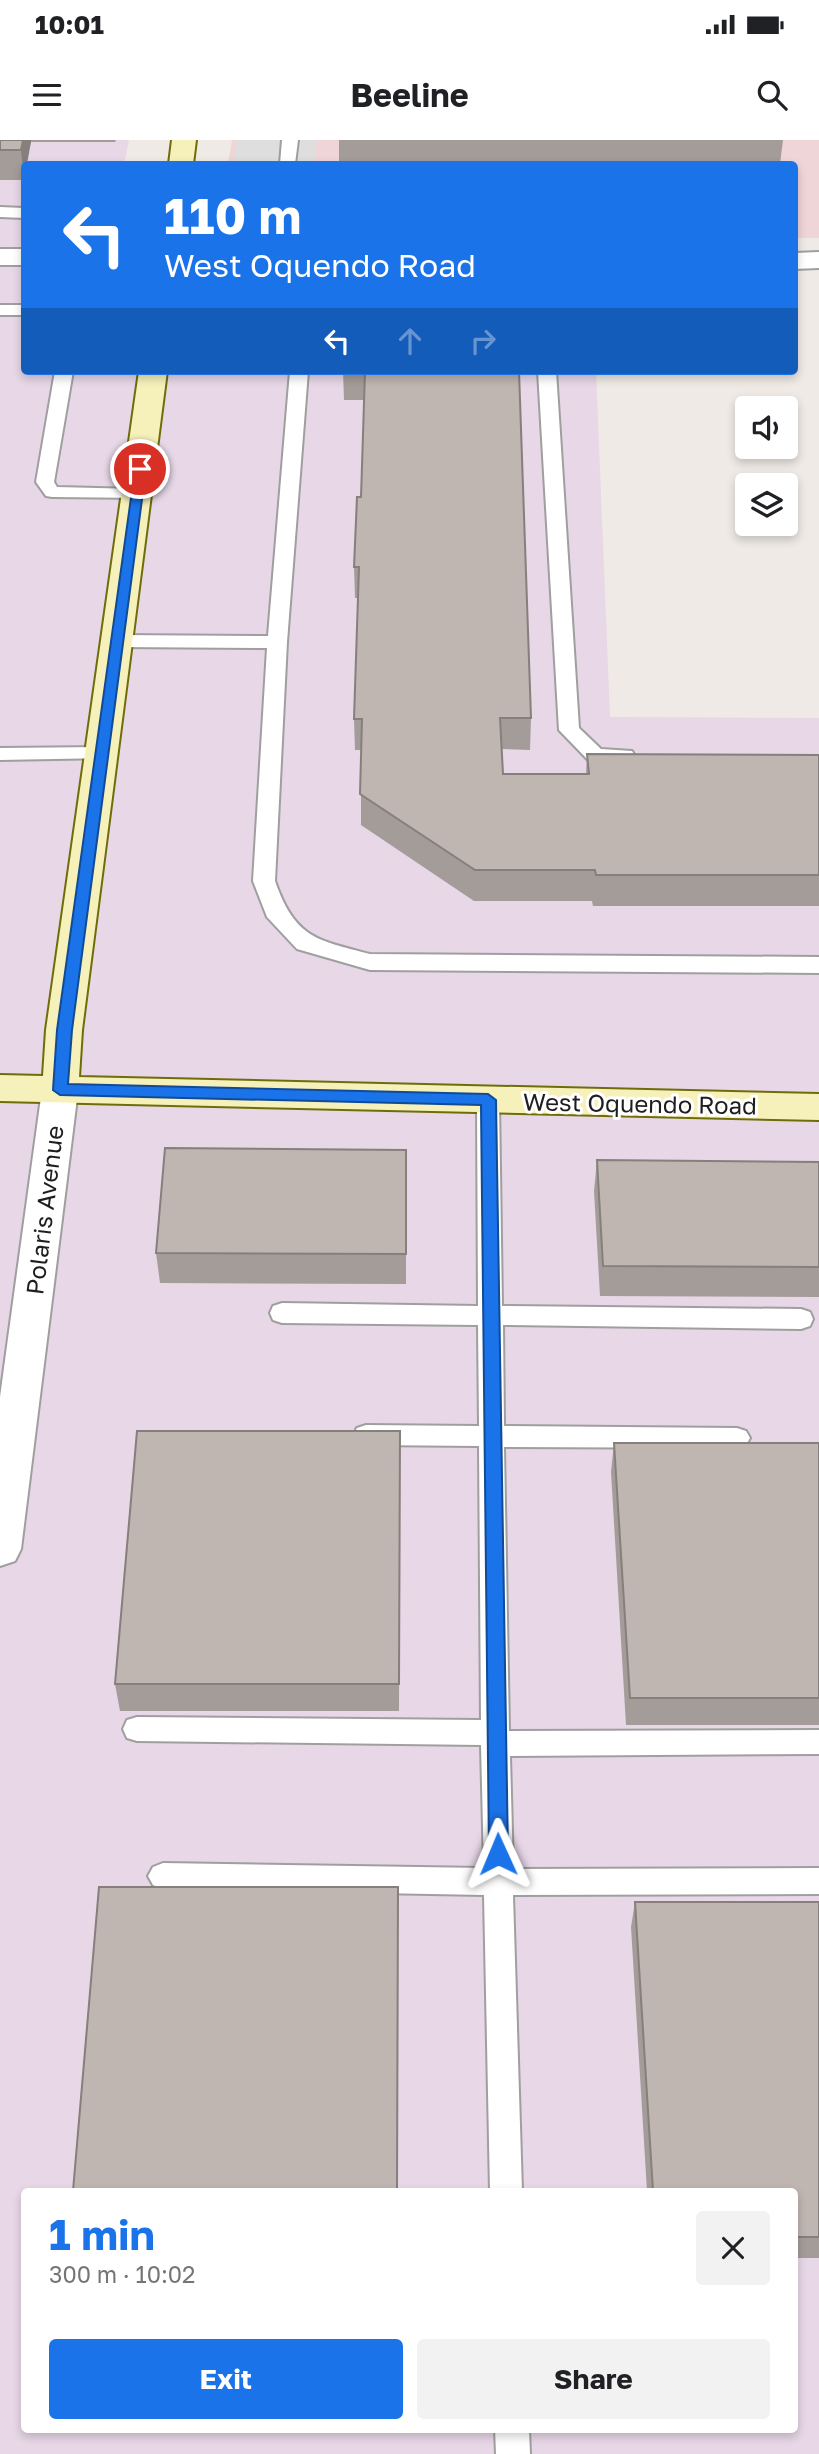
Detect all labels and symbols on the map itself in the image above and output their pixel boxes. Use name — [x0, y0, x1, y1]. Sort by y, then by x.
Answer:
pin — [110, 439, 170, 499]
street label: West Oquendo Road — [523, 1086, 757, 1120]
street label: Polaris Avenue — [19, 1124, 69, 1296]
position arrow — [461, 1817, 535, 1891]

